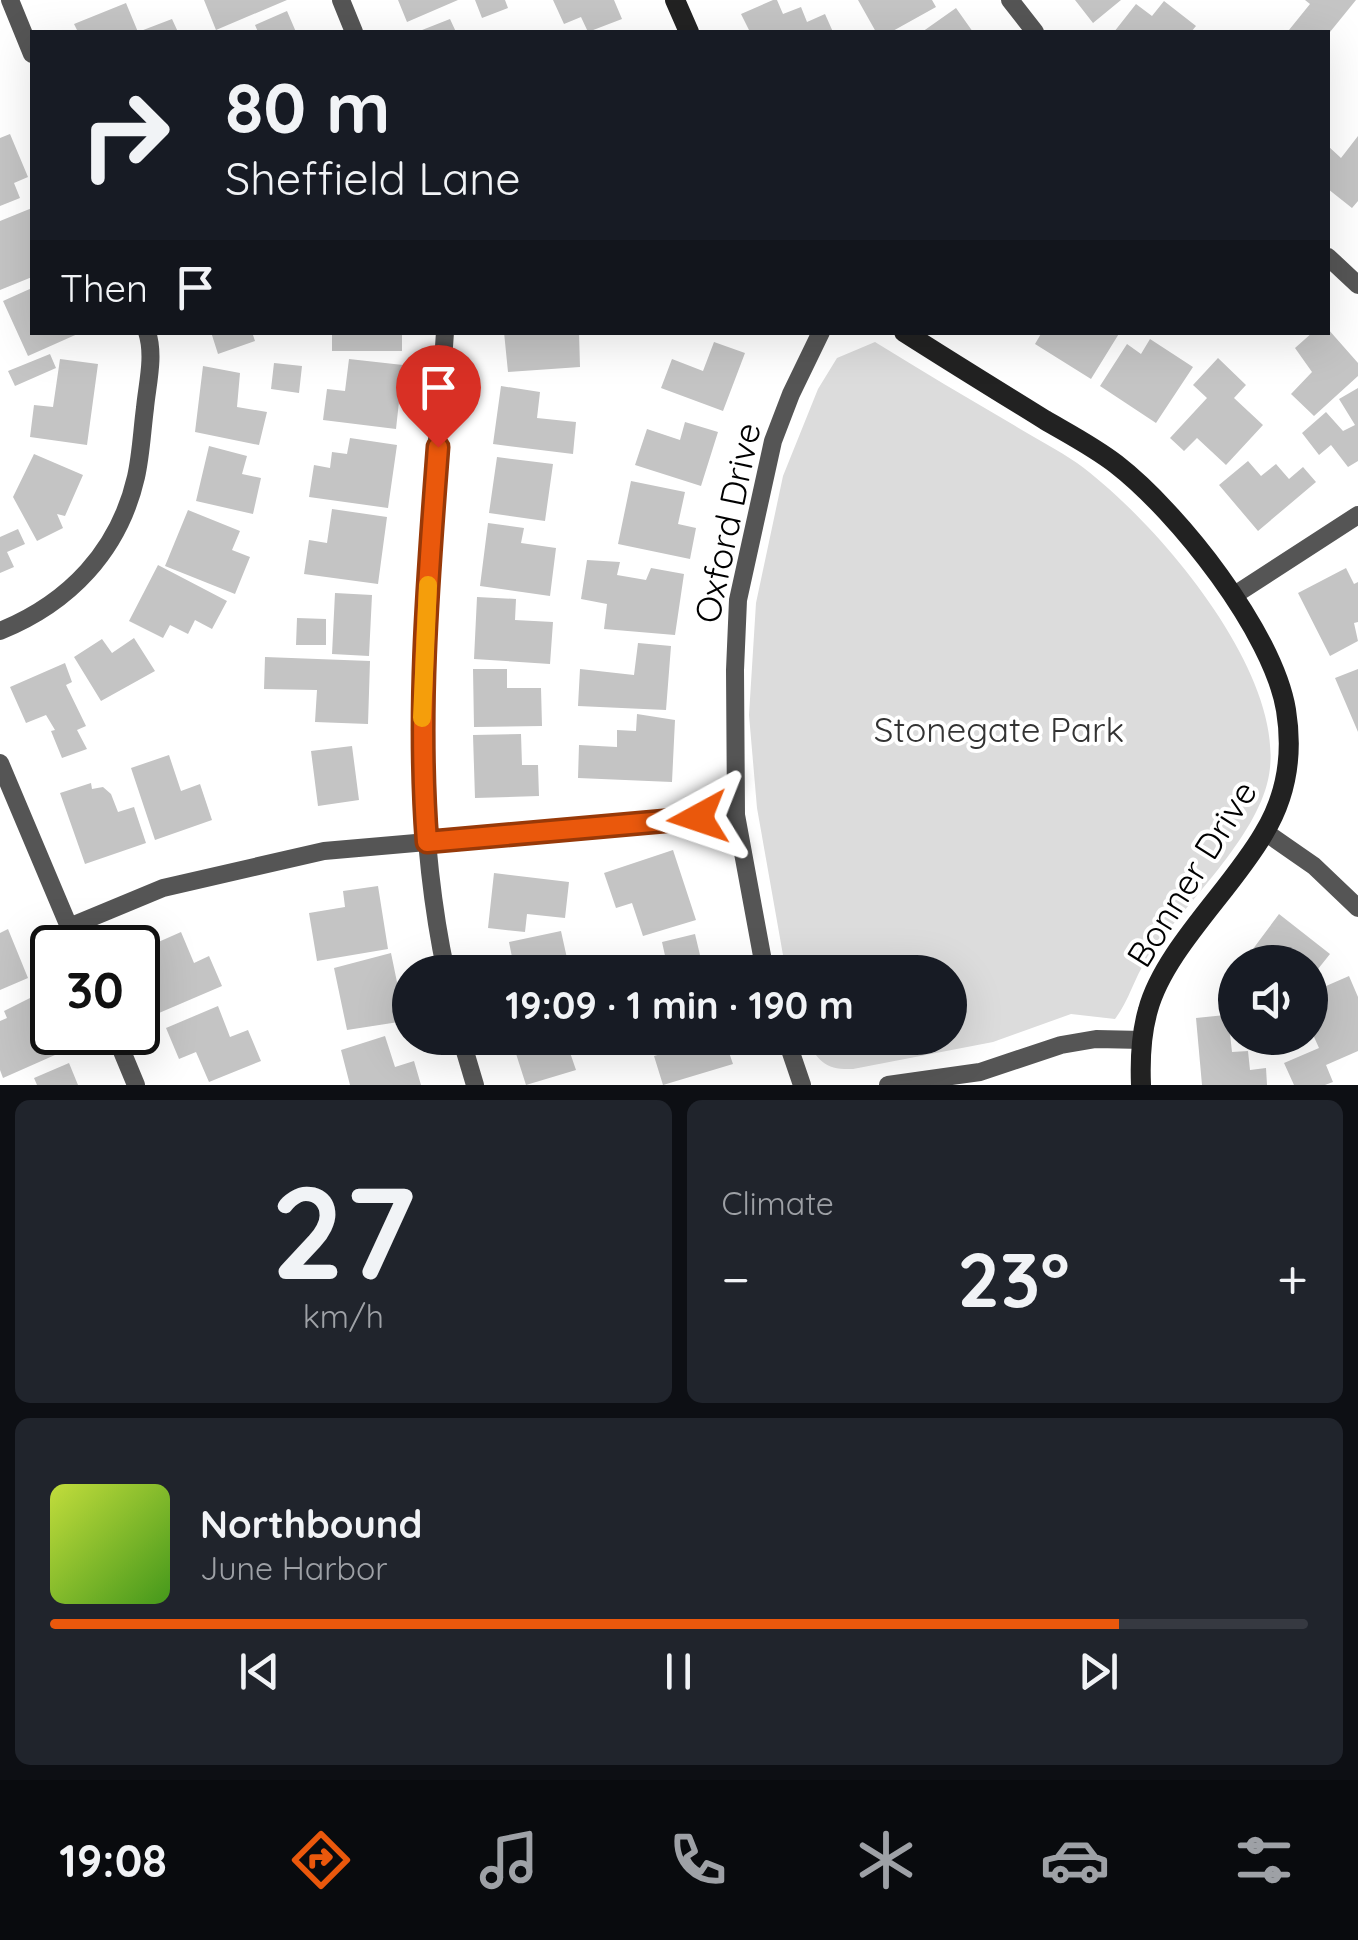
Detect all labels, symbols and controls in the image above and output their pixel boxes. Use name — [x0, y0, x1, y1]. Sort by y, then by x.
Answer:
text: 80 m — [225, 63, 390, 151]
icon: right — [60, 70, 190, 200]
text: Sheffield Lane — [225, 150, 521, 206]
icon: arrive — [168, 260, 223, 315]
text: Then — [60, 264, 148, 312]
pin — [396, 345, 481, 448]
icon: arrive — [411, 360, 466, 415]
street label: Oxford Drive — [684, 419, 770, 627]
park label: Stonegate Park — [874, 707, 1124, 751]
position arrow — [646, 766, 750, 870]
street label: Bonner Drive — [1116, 772, 1266, 975]
speed limit sign: 30 — [30, 925, 160, 1055]
map controls — [1218, 945, 1328, 1055]
button: sound — [1218, 945, 1328, 1055]
text: 19:09 · 1 min · 190 m — [505, 981, 854, 1029]
text: 27 — [271, 1149, 416, 1312]
text: Climate — [722, 1183, 834, 1223]
text: 23° — [957, 1232, 1070, 1326]
text: − — [722, 1244, 750, 1313]
text: + — [1277, 1244, 1308, 1313]
text: km/h — [303, 1296, 384, 1336]
text: Northbound — [200, 1500, 422, 1548]
text: June Harbor — [200, 1548, 388, 1588]
icon: previous — [232, 1644, 287, 1699]
icon: pause — [651, 1644, 706, 1699]
icon: next — [1071, 1644, 1126, 1699]
icon: directions — [286, 1825, 356, 1895]
icon: music — [474, 1825, 544, 1895]
icon: phone — [663, 1825, 733, 1895]
icon: climate — [851, 1825, 921, 1895]
icon: car — [1040, 1825, 1110, 1895]
icon: filters — [1229, 1825, 1299, 1895]
text: 19:08 — [59, 1832, 167, 1888]

